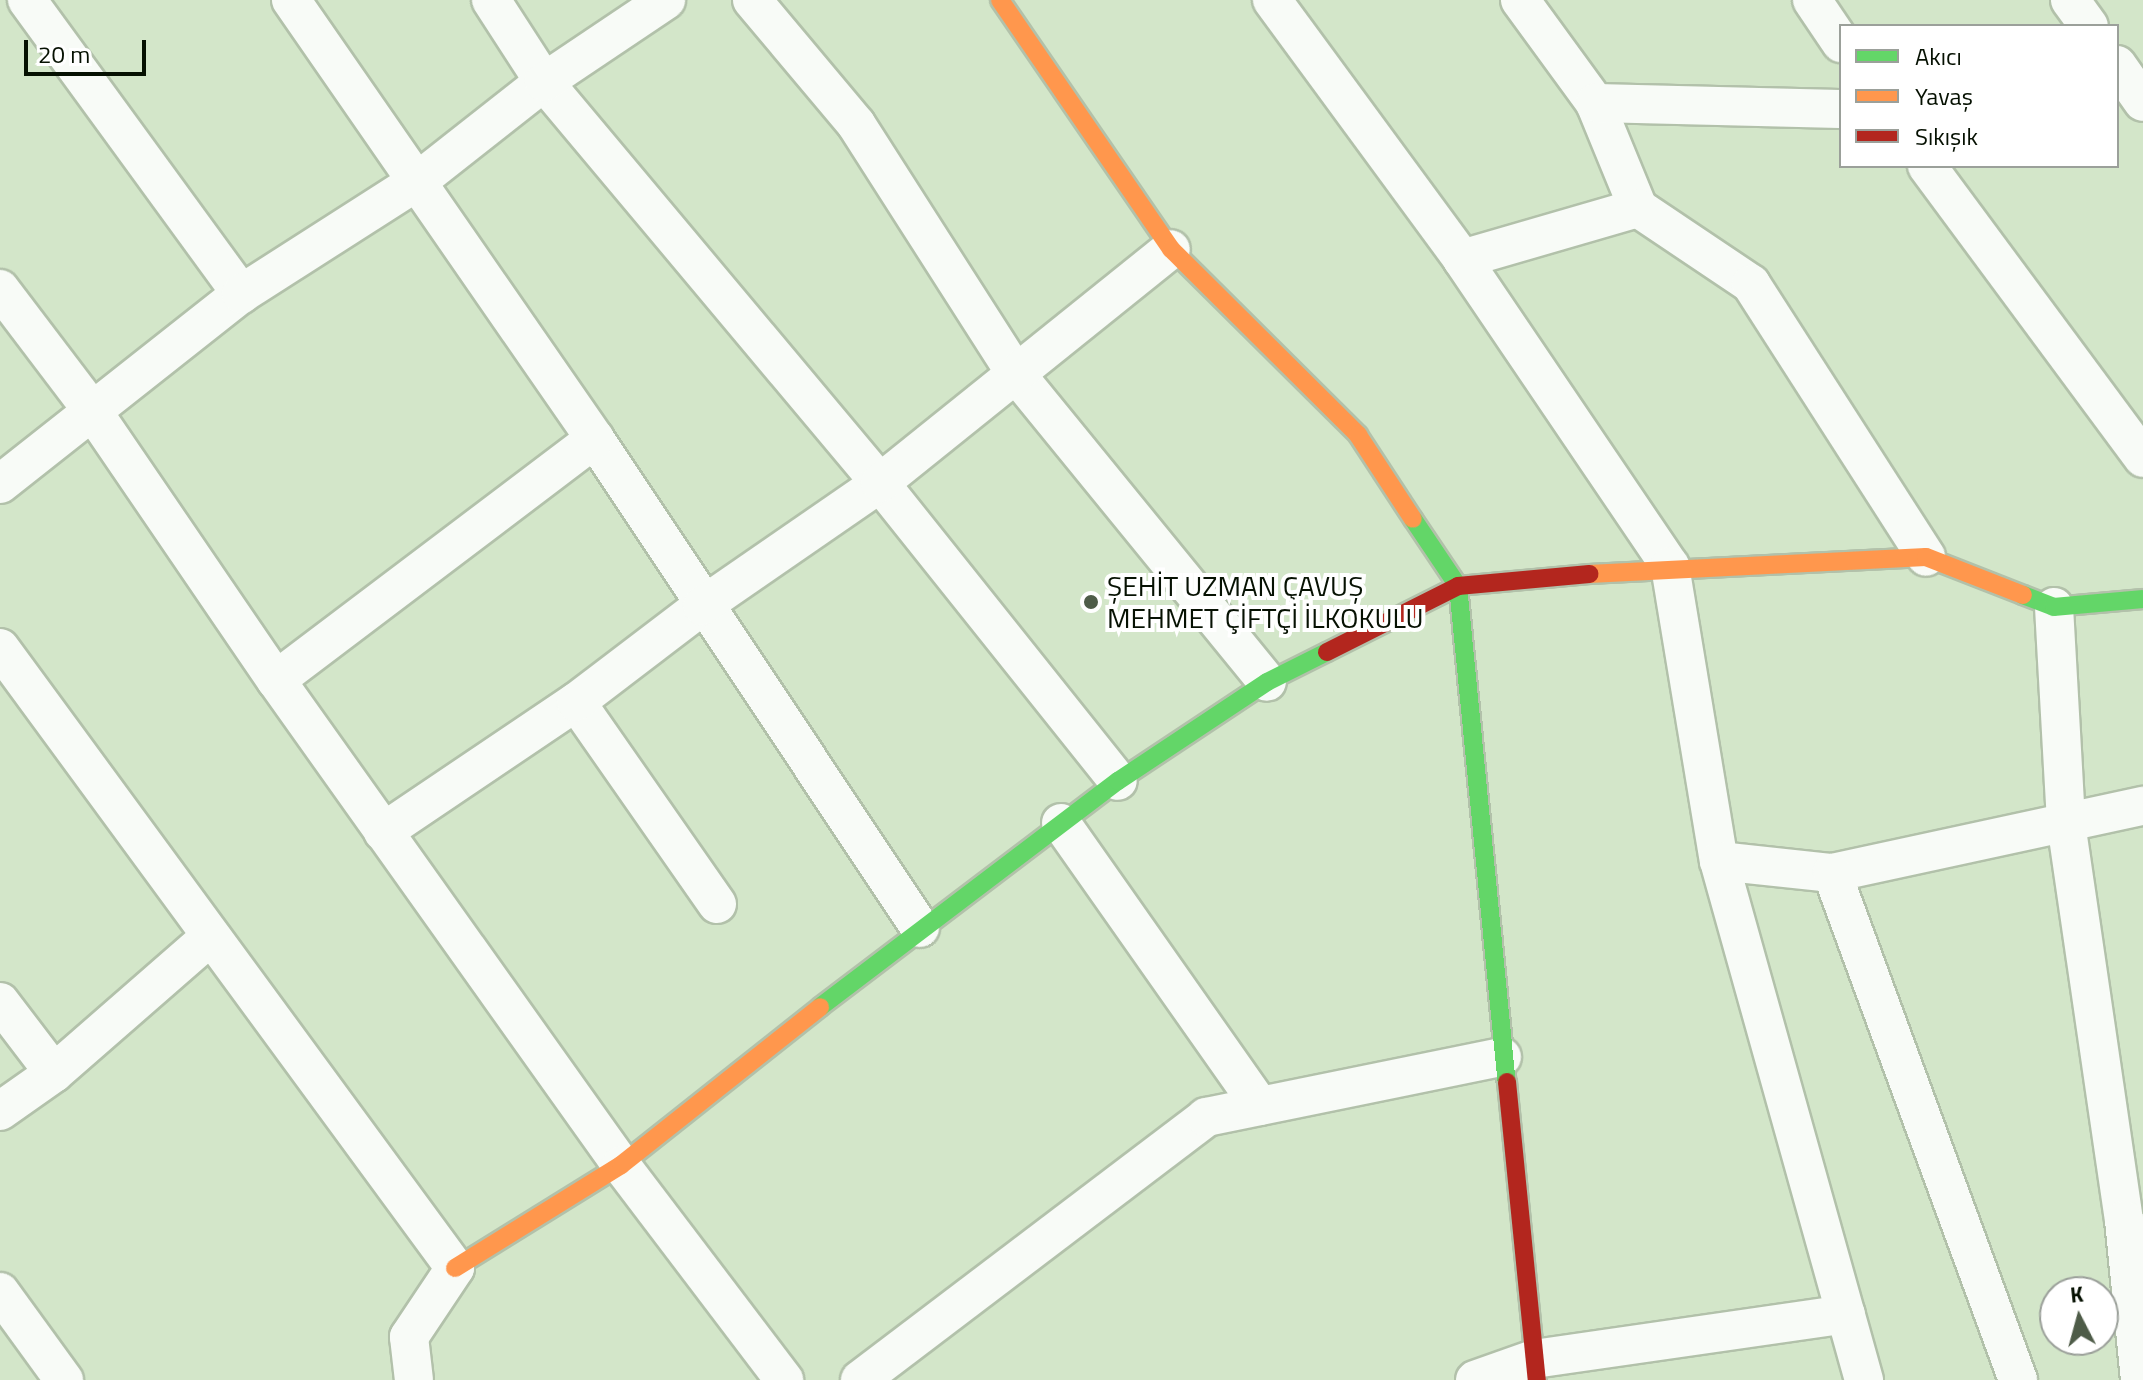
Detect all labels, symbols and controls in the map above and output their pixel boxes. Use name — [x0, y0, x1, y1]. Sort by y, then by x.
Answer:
scale bar — [28, 24, 150, 74]
legend — [1839, 24, 2119, 168]
text: 20 m — [38, 36, 90, 72]
text: Akıcı — [1915, 38, 1962, 74]
text: Yavaş — [1915, 78, 1973, 114]
text: Sıkışık — [1915, 118, 1978, 154]
place label: ŞEHİT UZMAN ÇAVUŞ MEHMET ÇİFTÇİ İLKOKULU — [1107, 569, 1424, 635]
marker: ŞEHİT UZMAN ÇAVUŞ MEHMET ÇİFTÇİ İLKOKULU — [1082, 593, 1100, 611]
north arrow — [2039, 1276, 2119, 1356]
text: K — [2068, 1277, 2085, 1312]

